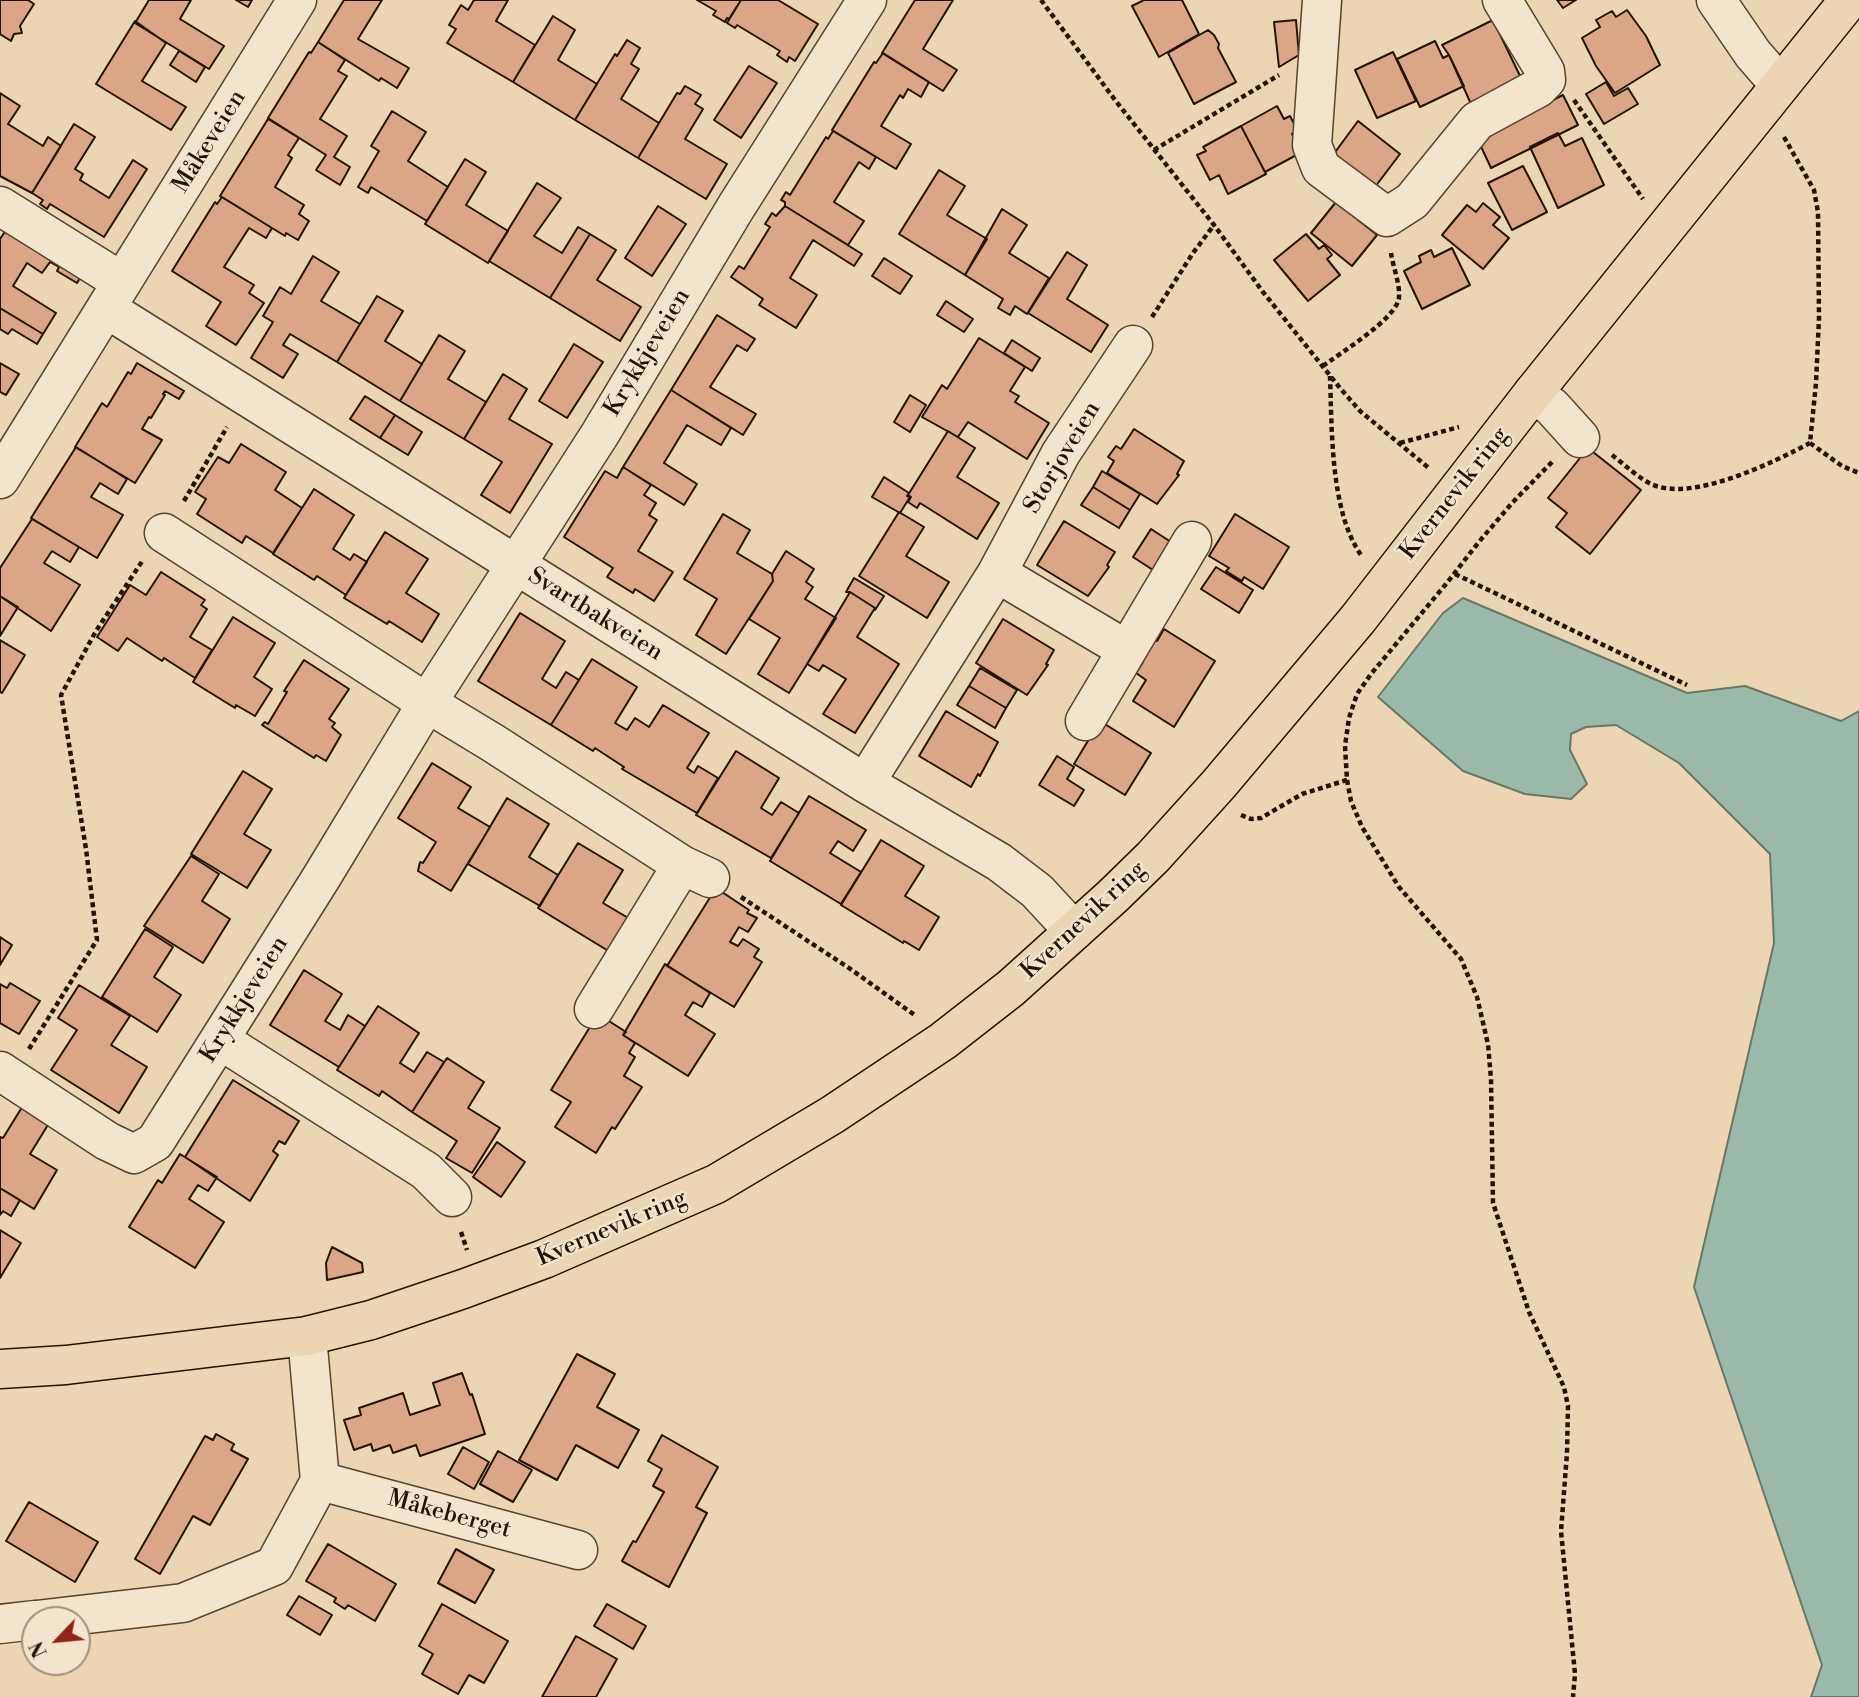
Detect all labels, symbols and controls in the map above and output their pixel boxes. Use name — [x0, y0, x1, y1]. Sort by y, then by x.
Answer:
street label: Måkeveien — [167, 85, 253, 199]
street label: Krykkjeveien — [599, 284, 697, 422]
street label: Storjoveien — [1018, 397, 1108, 519]
street label: Kvernevik ring — [1394, 422, 1516, 566]
street label: Svartbakveien — [522, 562, 668, 668]
street label: Kvernevik ring — [1016, 856, 1152, 986]
street label: Krykkjeveien — [195, 932, 295, 1068]
street label: Kvernevik ring — [533, 1184, 691, 1274]
street label: Måkeberget — [384, 1485, 514, 1545]
north arrow — [21, 1606, 91, 1676]
text: N — [25, 1637, 53, 1661]

